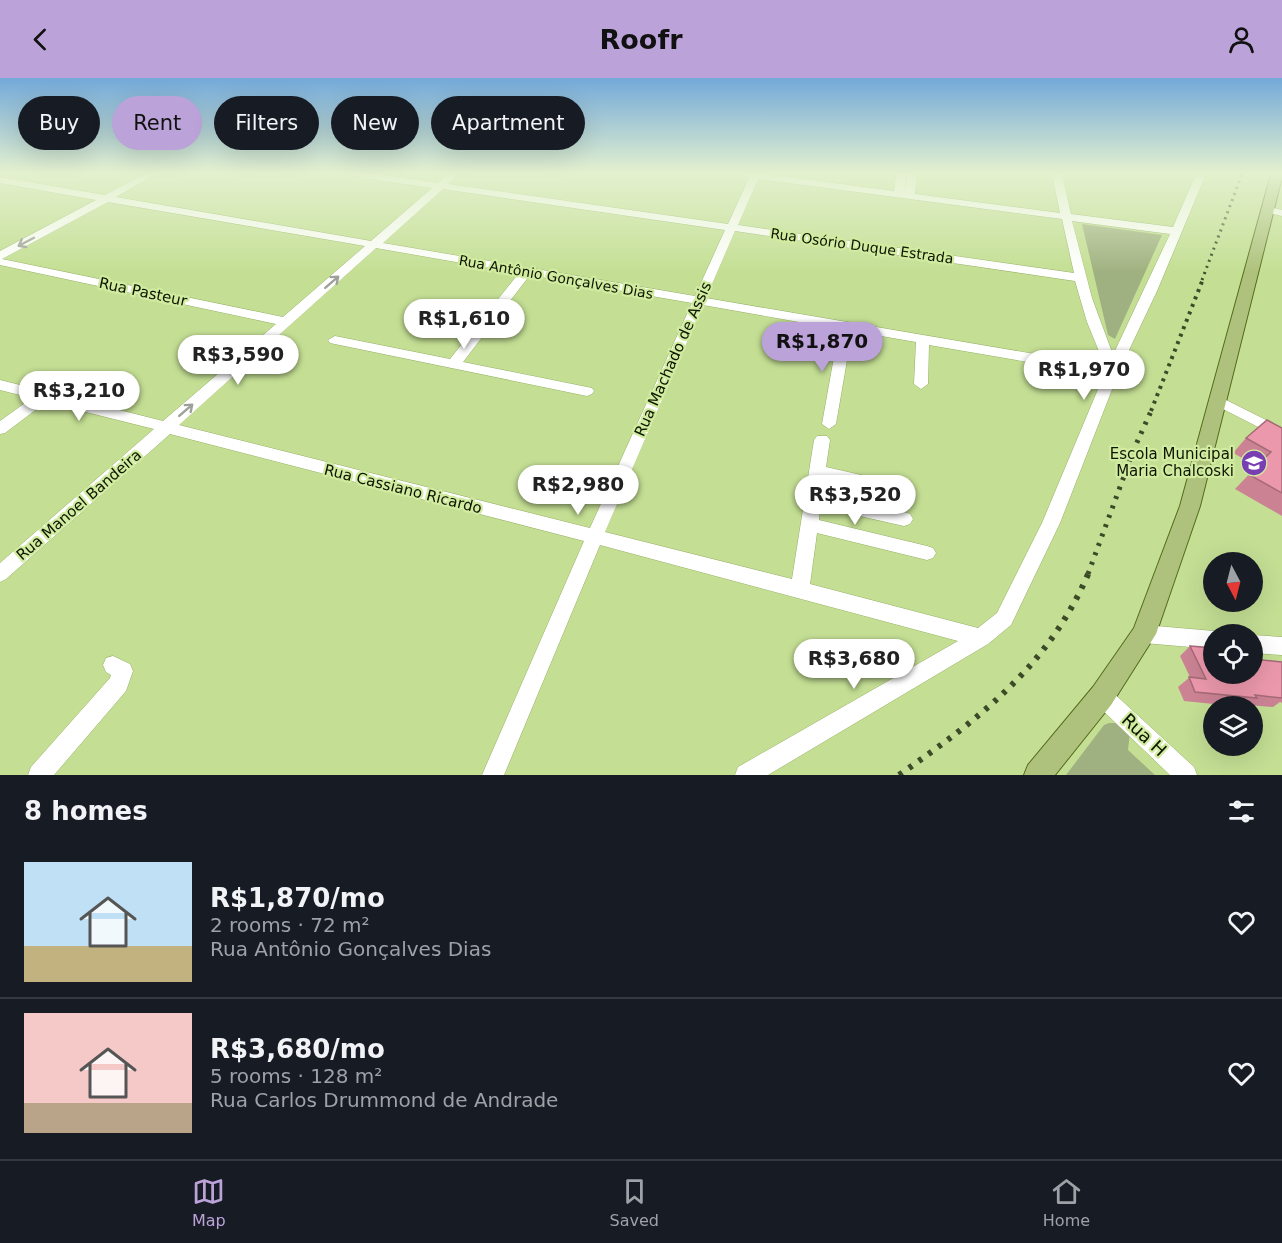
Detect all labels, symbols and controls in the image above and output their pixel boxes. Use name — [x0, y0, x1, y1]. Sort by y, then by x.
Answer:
icon: back — [24, 23, 57, 56]
icon: person — [1225, 23, 1258, 56]
text: Roofr — [600, 24, 682, 55]
chip: Buy — [18, 96, 100, 150]
chip: Rent — [112, 96, 202, 150]
chip: Filters — [214, 96, 319, 150]
chip: New — [331, 96, 419, 150]
chip: Apartment — [431, 96, 585, 150]
street label: Rua Osório Duque Estrada — [770, 225, 954, 267]
one-way arrow — [17, 237, 35, 248]
street label: Rua Antônio Gonçalves Dias — [458, 252, 654, 302]
street label: Rua Pasteur — [97, 274, 189, 310]
one-way arrow — [324, 275, 339, 289]
street label: Rua Machado de Assis — [631, 279, 715, 439]
pin: R$1,610 — [409, 299, 519, 350]
text: R$1,610 — [418, 306, 510, 330]
pin: R$1,870 — [767, 322, 877, 373]
text: R$1,870 — [776, 329, 868, 353]
pin: R$3,590 — [183, 335, 293, 386]
text: R$3,590 — [192, 342, 284, 366]
pin: R$1,970 — [1029, 350, 1139, 401]
text: R$1,970 — [1038, 357, 1130, 381]
pin: R$3,210 — [24, 371, 134, 422]
text: R$3,210 — [33, 378, 125, 402]
one-way arrow — [178, 404, 194, 417]
place label: Escola Municipal Maria Chalcoski — [1110, 445, 1234, 480]
street label: Rua Manoel Bandeira — [13, 446, 145, 564]
school or university icon: Escola Municipal Maria Chalcoski — [1239, 448, 1269, 478]
street label: Rua Cassiano Ricardo — [322, 461, 484, 517]
pin: R$2,980 — [523, 465, 633, 516]
text: R$2,980 — [532, 472, 624, 496]
pin: R$3,520 — [800, 475, 910, 526]
text: R$3,520 — [809, 482, 901, 506]
north arrow — [1203, 552, 1263, 612]
map controls — [1203, 552, 1263, 756]
button: locate — [1203, 624, 1263, 684]
pin: R$3,680 — [799, 639, 909, 690]
text: R$3,680 — [808, 646, 900, 670]
button: layers — [1203, 696, 1263, 756]
street label: Rua H — [1118, 709, 1171, 761]
icon: filters — [1225, 795, 1258, 828]
text: 8 homes — [24, 796, 148, 826]
text: R$1,870/mo — [210, 883, 385, 913]
icon: home — [72, 886, 144, 958]
icon: heart — [1225, 906, 1258, 939]
text: 2 rooms · 72 m² — [210, 913, 370, 937]
text: Rua Antônio Gonçalves Dias — [210, 937, 491, 961]
text: R$3,680/mo — [210, 1034, 385, 1064]
icon: home — [72, 1037, 144, 1109]
icon: heart — [1225, 1057, 1258, 1090]
text: 5 rooms · 128 m² — [210, 1064, 382, 1088]
text: Rua Carlos Drummond de Andrade — [210, 1088, 558, 1112]
tab: Map — [192, 1175, 226, 1230]
tab: Saved — [610, 1175, 659, 1230]
tab: Home — [1043, 1175, 1090, 1230]

